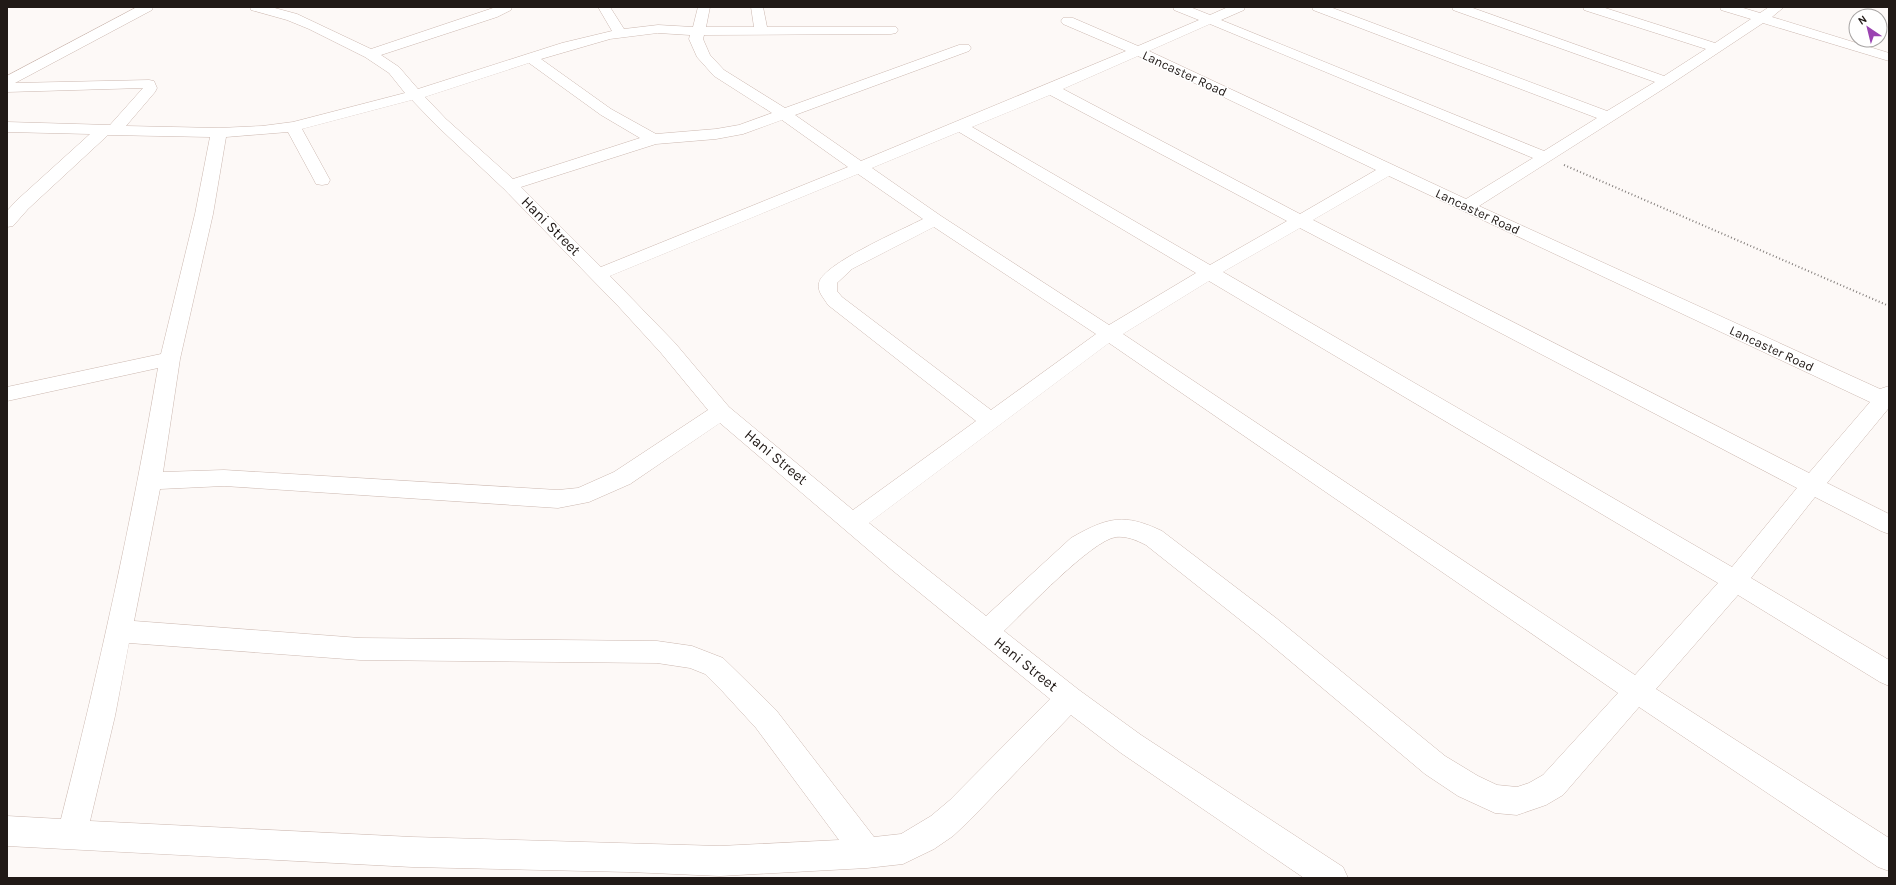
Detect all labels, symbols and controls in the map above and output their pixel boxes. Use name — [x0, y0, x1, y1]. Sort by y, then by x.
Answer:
north arrow — [1848, 8, 1888, 48]
text: N — [1856, 13, 1870, 28]
street label: Lancaster Road — [1140, 47, 1229, 99]
street label: Lancaster Road — [1433, 185, 1522, 237]
street label: Hani Street — [518, 193, 585, 260]
street label: Lancaster Road — [1727, 322, 1816, 374]
street label: Hani Street — [741, 426, 811, 489]
street label: Hani Street — [991, 633, 1062, 695]

